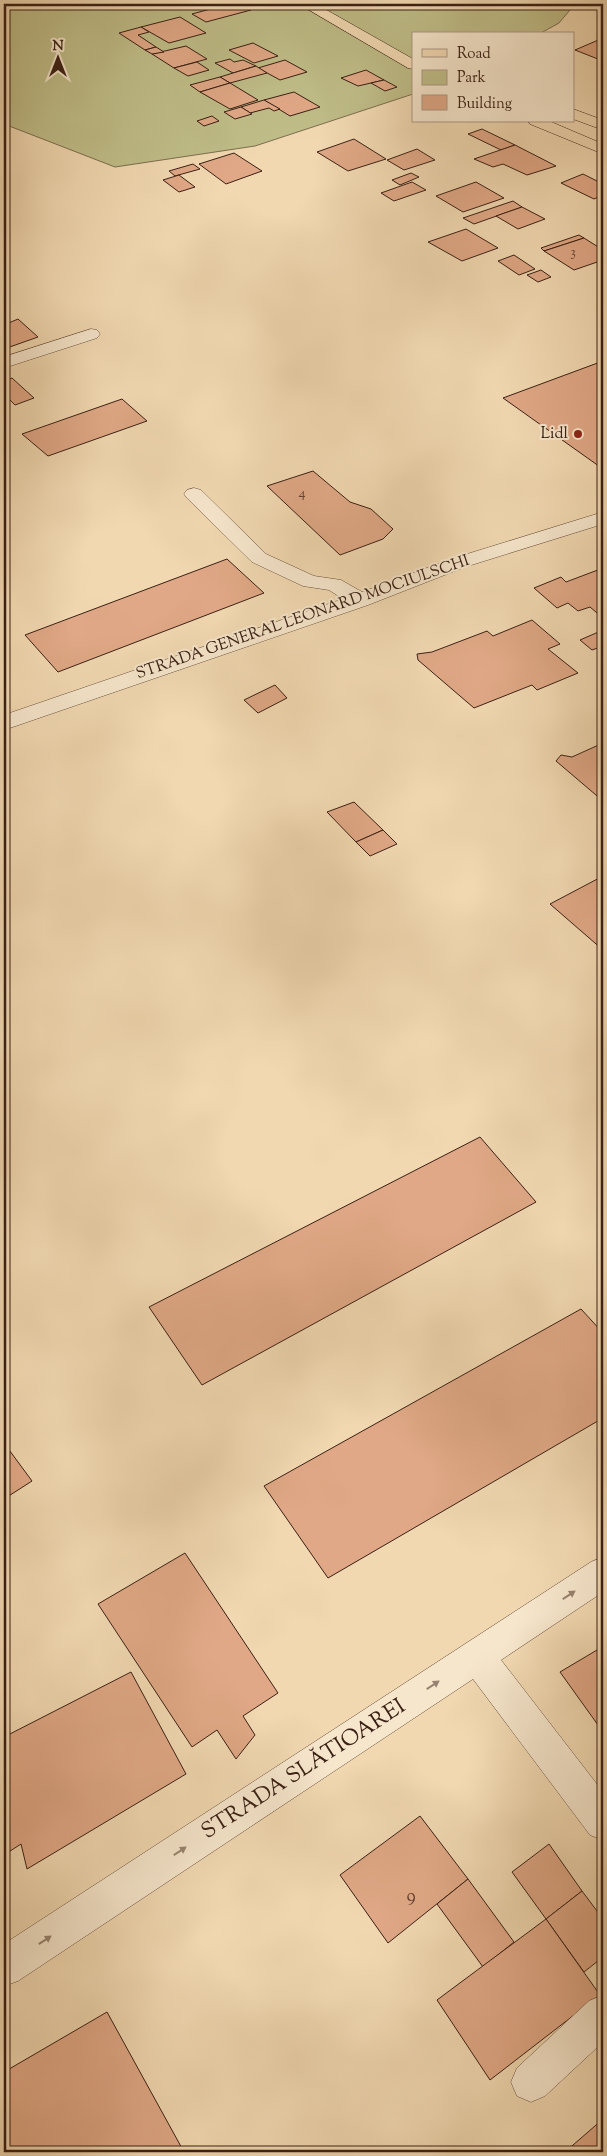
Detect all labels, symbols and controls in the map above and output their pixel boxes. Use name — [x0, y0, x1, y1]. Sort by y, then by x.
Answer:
north arrow — [32, 32, 82, 82]
legend — [412, 32, 574, 122]
text: N — [52, 37, 64, 57]
text: Road — [457, 44, 491, 65]
text: Park — [457, 68, 486, 89]
text: Building — [457, 94, 512, 115]
house number: 3 — [570, 243, 576, 263]
place label: Lidl — [540, 423, 569, 446]
marker: Lidl — [572, 428, 584, 440]
house number: 4 — [298, 484, 306, 504]
street label: STRADA GENERAL LEONARD MOCIULSCHI — [133, 550, 473, 686]
one-way arrow — [562, 1591, 576, 1600]
one-way arrow — [427, 1680, 440, 1690]
street label: STRADA SLĂTIOAREI — [195, 1692, 413, 1848]
one-way arrow — [174, 1846, 187, 1855]
house number: 9 — [406, 1883, 416, 1910]
one-way arrow — [38, 1935, 51, 1945]

